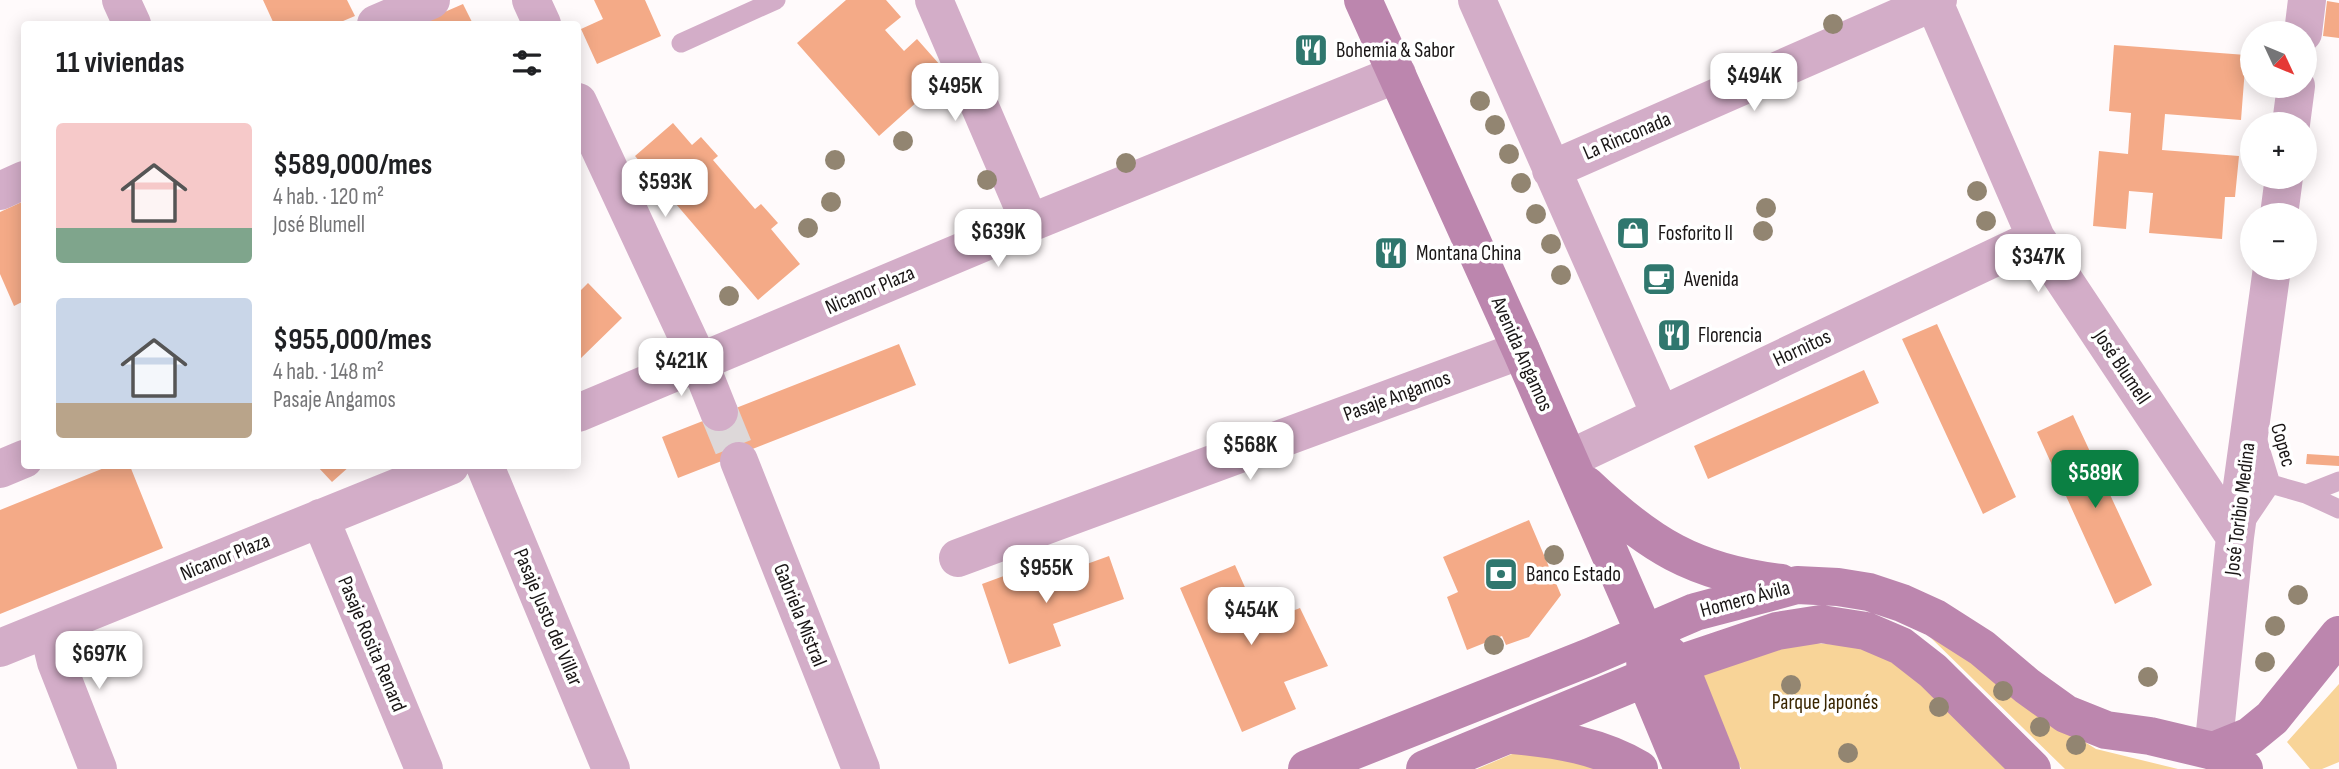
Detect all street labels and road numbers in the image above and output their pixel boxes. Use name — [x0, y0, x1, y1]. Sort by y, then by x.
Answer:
street label: La Rinconada — [1579, 106, 1675, 166]
street label: Nicanor Plaza — [822, 260, 918, 320]
street label: Avenida Angamos — [1485, 292, 1558, 415]
street label: Hornitos — [1769, 324, 1835, 372]
street label: José Blumell — [2088, 324, 2156, 409]
street label: Pasaje Angamos — [1340, 365, 1454, 427]
street label: Copec — [2265, 420, 2301, 470]
street label: José Toribio Medina — [2219, 441, 2261, 578]
street label: Nicanor Plaza — [177, 528, 273, 586]
street label: Pasaje Justo del Villar — [508, 545, 588, 689]
street label: Gabriela Mistral — [768, 560, 832, 670]
street label: Pasaje Rosita Renard — [332, 573, 412, 715]
street label: Homero Ávila — [1697, 575, 1793, 623]

